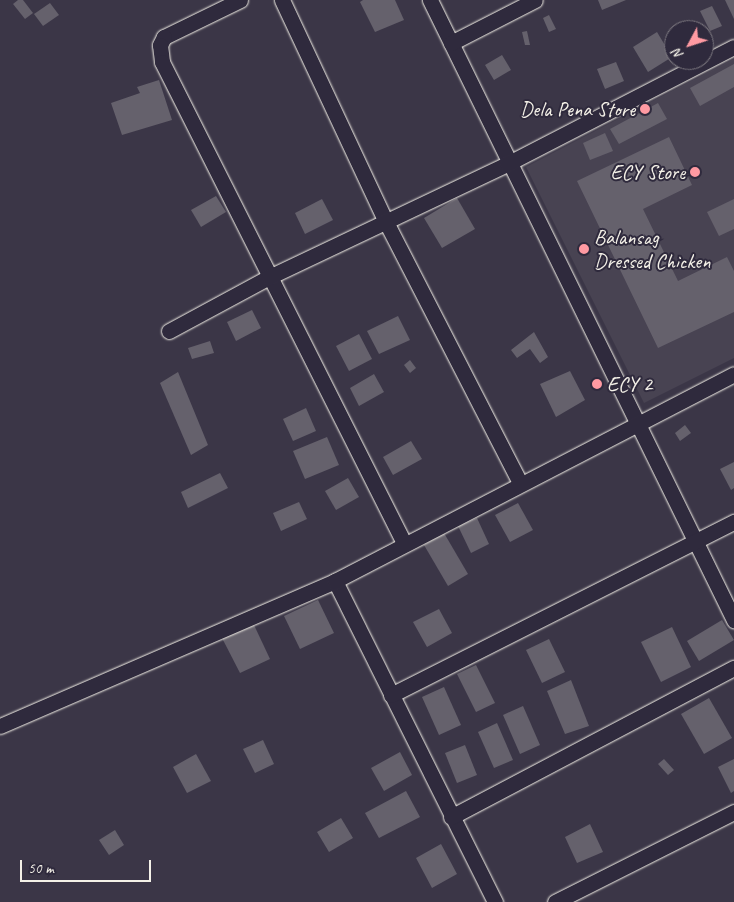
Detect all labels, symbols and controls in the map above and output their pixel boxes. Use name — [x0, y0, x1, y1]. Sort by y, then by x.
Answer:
north arrow — [664, 20, 714, 70]
text: N — [669, 46, 687, 63]
place label: Dela Pena Store — [520, 96, 635, 122]
marker: Dela Pena Store — [639, 103, 651, 115]
place label: ECY Store — [610, 159, 685, 185]
marker: ECY Store — [689, 166, 701, 178]
place label: Balansag Dressed Chicken — [594, 224, 710, 274]
marker: Balansag Dressed Chicken — [578, 243, 590, 255]
place label: ECY 2 — [607, 371, 652, 397]
marker: ECY 2 — [591, 378, 603, 390]
scale bar — [22, 850, 154, 882]
text: 50 m — [28, 859, 54, 878]

